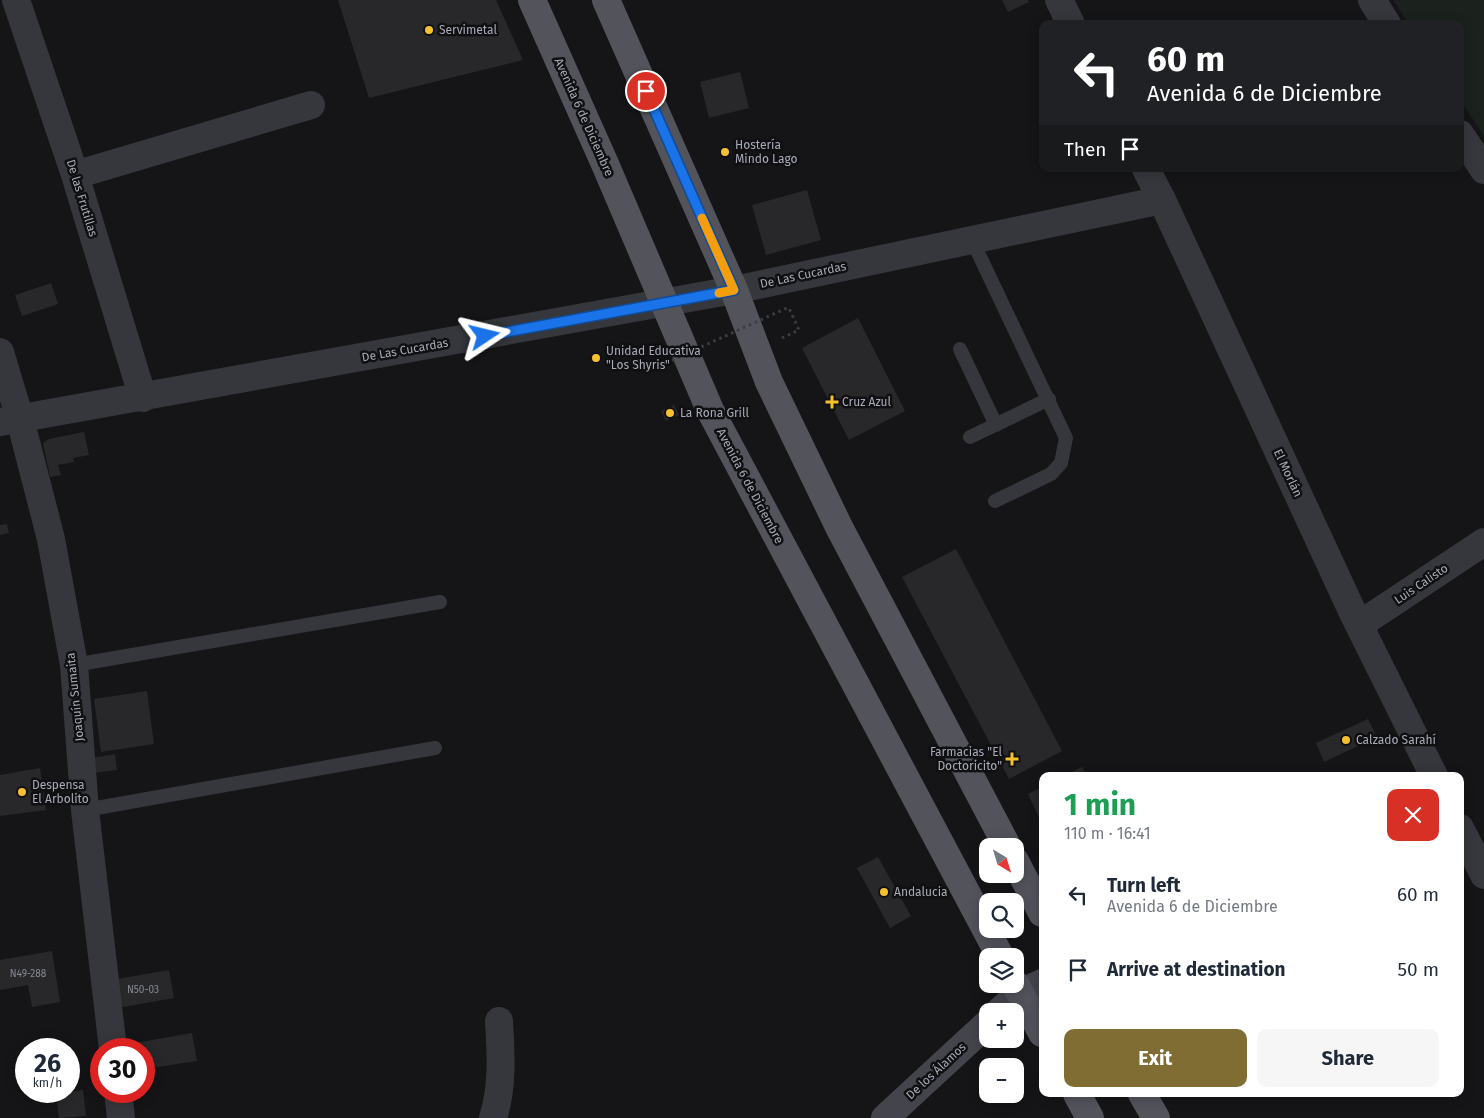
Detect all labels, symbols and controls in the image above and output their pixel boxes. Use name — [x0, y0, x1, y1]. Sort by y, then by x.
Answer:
place label: Servimetal — [439, 23, 497, 37]
marker: Servimetal — [423, 24, 435, 36]
text: 60 m — [1147, 38, 1225, 80]
icon: left — [1064, 40, 1129, 105]
street label: Avenida 6 de Diciembre — [552, 56, 616, 178]
pin — [625, 70, 667, 112]
icon: arrive — [632, 77, 660, 105]
text: Avenida 6 de Diciembre — [1147, 80, 1382, 107]
icon: arrive — [1116, 135, 1144, 163]
place label: Hostería Mindo Lago — [735, 138, 797, 166]
text: Then — [1064, 138, 1106, 161]
marker: Hostería Mindo Lago — [719, 146, 731, 158]
street label: De las Frutillas — [64, 158, 100, 239]
street label: De Las Cucardas — [759, 259, 848, 291]
position arrow — [458, 309, 510, 361]
street label: De Las Cucardas — [361, 335, 450, 365]
place label: Unidad Educativa "Los Shyris" — [606, 344, 701, 372]
marker: Unidad Educativa "Los Shyris" — [590, 352, 602, 364]
place label: Cruz Azul — [842, 395, 892, 409]
marker: Cruz Azul — [826, 396, 838, 408]
place label: La Rona Grill — [680, 406, 749, 420]
marker: La Rona Grill — [664, 407, 676, 419]
street label: Avenida 6 de Diciembre — [714, 426, 786, 546]
street label: El Morlán — [1271, 447, 1305, 499]
street label: Luis Calisto — [1392, 561, 1450, 607]
street label: Joaquín Sumaita — [63, 652, 87, 742]
place label: Calzado Sarahí — [1356, 733, 1436, 747]
marker: Calzado Sarahí — [1340, 734, 1352, 746]
place label: Farmacias "El Doctoricito" — [930, 745, 1002, 773]
marker: Farmacias "El Doctoricito" — [1006, 753, 1018, 765]
place label: Despensa El Arbolito — [32, 778, 89, 806]
marker: Despensa El Arbolito — [16, 786, 28, 798]
text: 1 min — [1064, 787, 1136, 823]
button: close — [1387, 789, 1439, 841]
text: 110 m · 16:41 — [1064, 824, 1151, 843]
north arrow — [979, 838, 1024, 882]
map controls — [979, 838, 1024, 1103]
text: Turn left — [1107, 874, 1181, 897]
icon: left — [1064, 881, 1092, 909]
text: 60 m — [1397, 883, 1439, 906]
place label: Andalucia — [894, 885, 948, 899]
marker: Andalucia — [878, 886, 890, 898]
button: search — [979, 893, 1024, 938]
text: Avenida 6 de Diciembre — [1107, 897, 1278, 916]
button: layers — [979, 948, 1024, 993]
icon: arrive — [1064, 956, 1092, 984]
text: Arrive at destination — [1107, 958, 1286, 981]
text: 50 m — [1398, 958, 1439, 981]
house number: N49-288 — [10, 968, 47, 980]
house number: N50-03 — [127, 984, 159, 996]
button: + — [979, 1003, 1024, 1048]
button: Exit — [1064, 1029, 1247, 1087]
button: Share — [1257, 1029, 1439, 1087]
speed limit sign: 30 — [90, 1038, 155, 1103]
street label: De los Álamos — [903, 1039, 969, 1102]
text: 26 — [34, 1049, 61, 1079]
button: − — [979, 1058, 1024, 1103]
text: km/h — [33, 1076, 62, 1090]

